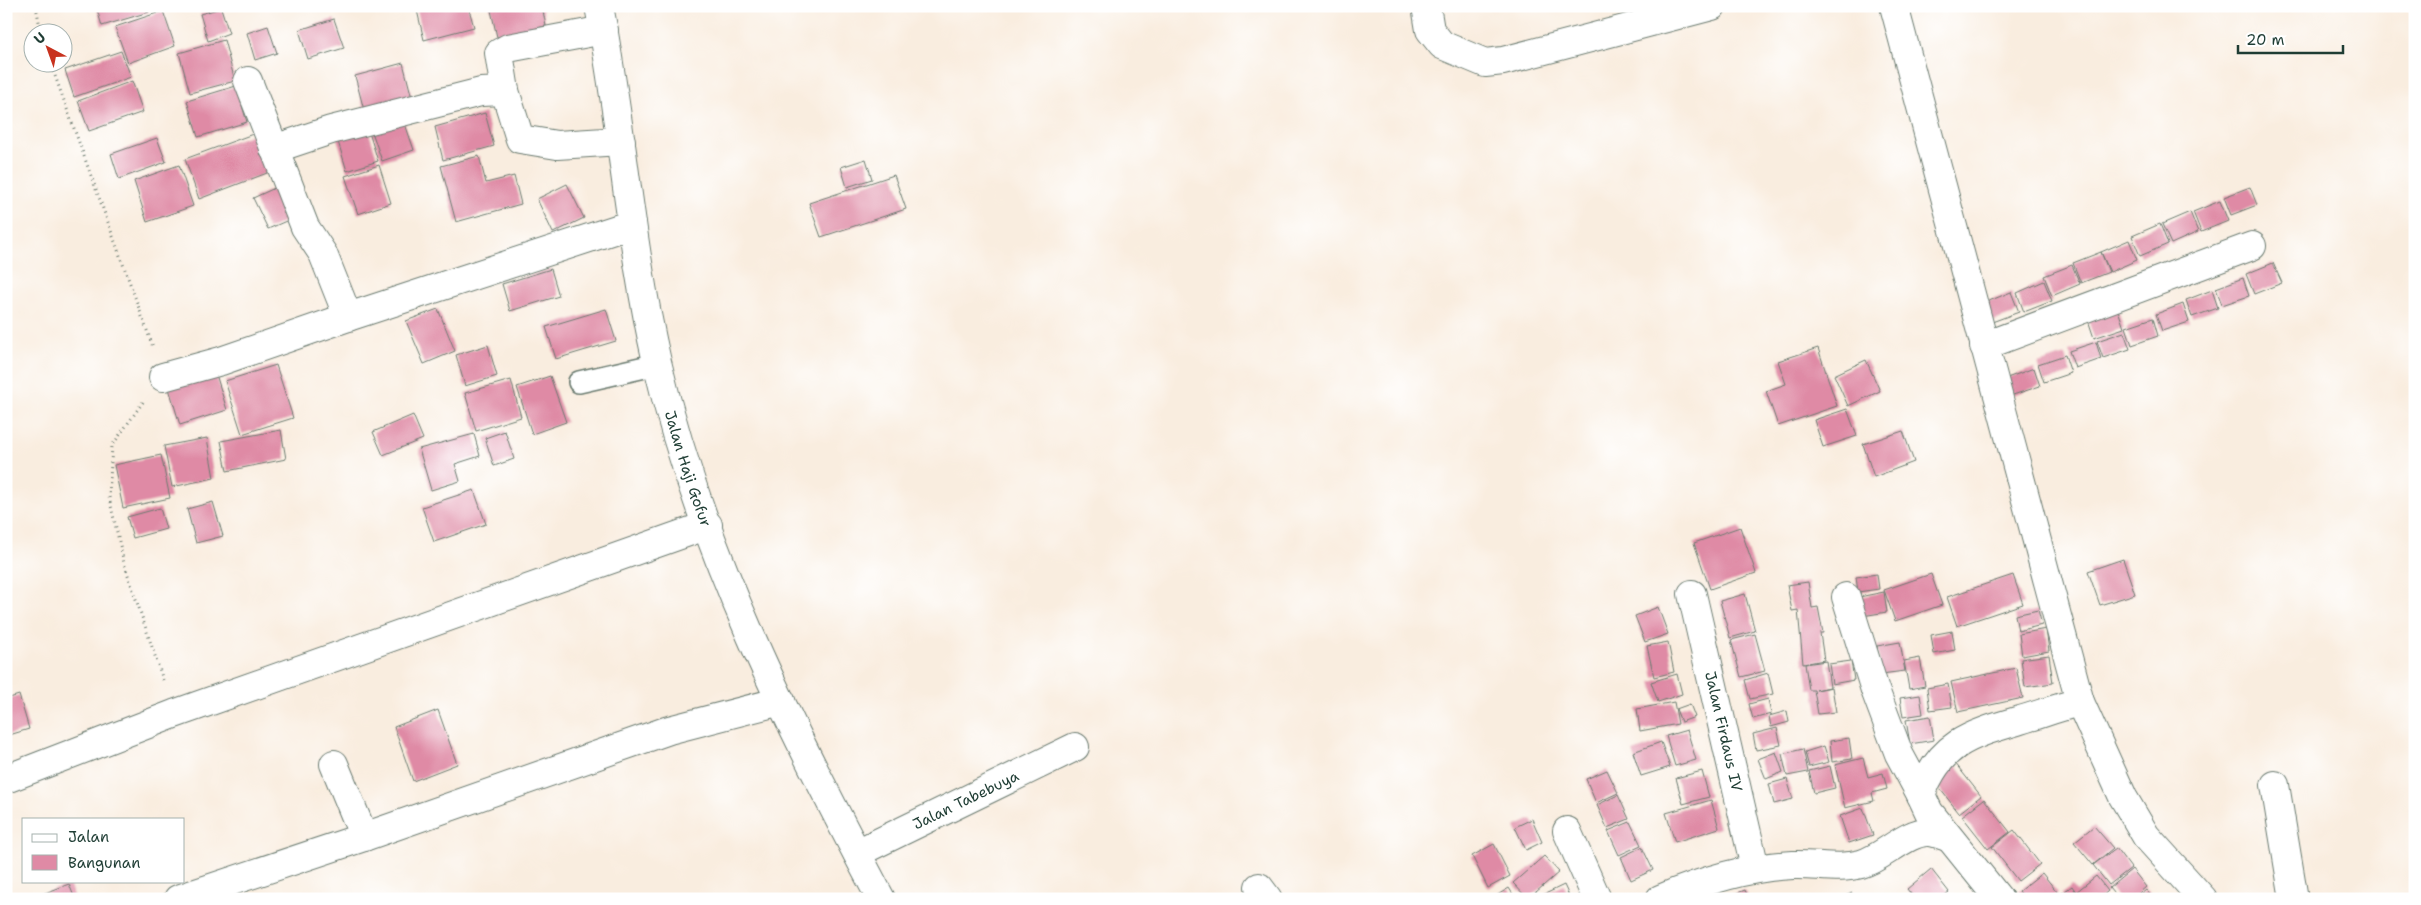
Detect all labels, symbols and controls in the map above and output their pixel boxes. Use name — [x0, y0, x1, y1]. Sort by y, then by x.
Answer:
north arrow — [22, 22, 72, 72]
scale bar — [2238, 22, 2344, 54]
text: U — [30, 28, 49, 48]
text: 20 m — [2246, 30, 2285, 50]
street label: Jalan Haji Gofur — [660, 409, 716, 530]
street label: Jalan Firdaus IV — [1700, 669, 1747, 794]
street label: Jalan Tabebuya — [909, 766, 1023, 834]
legend — [22, 818, 185, 882]
text: Jalan — [68, 827, 109, 847]
text: Bangunan — [68, 853, 140, 873]

